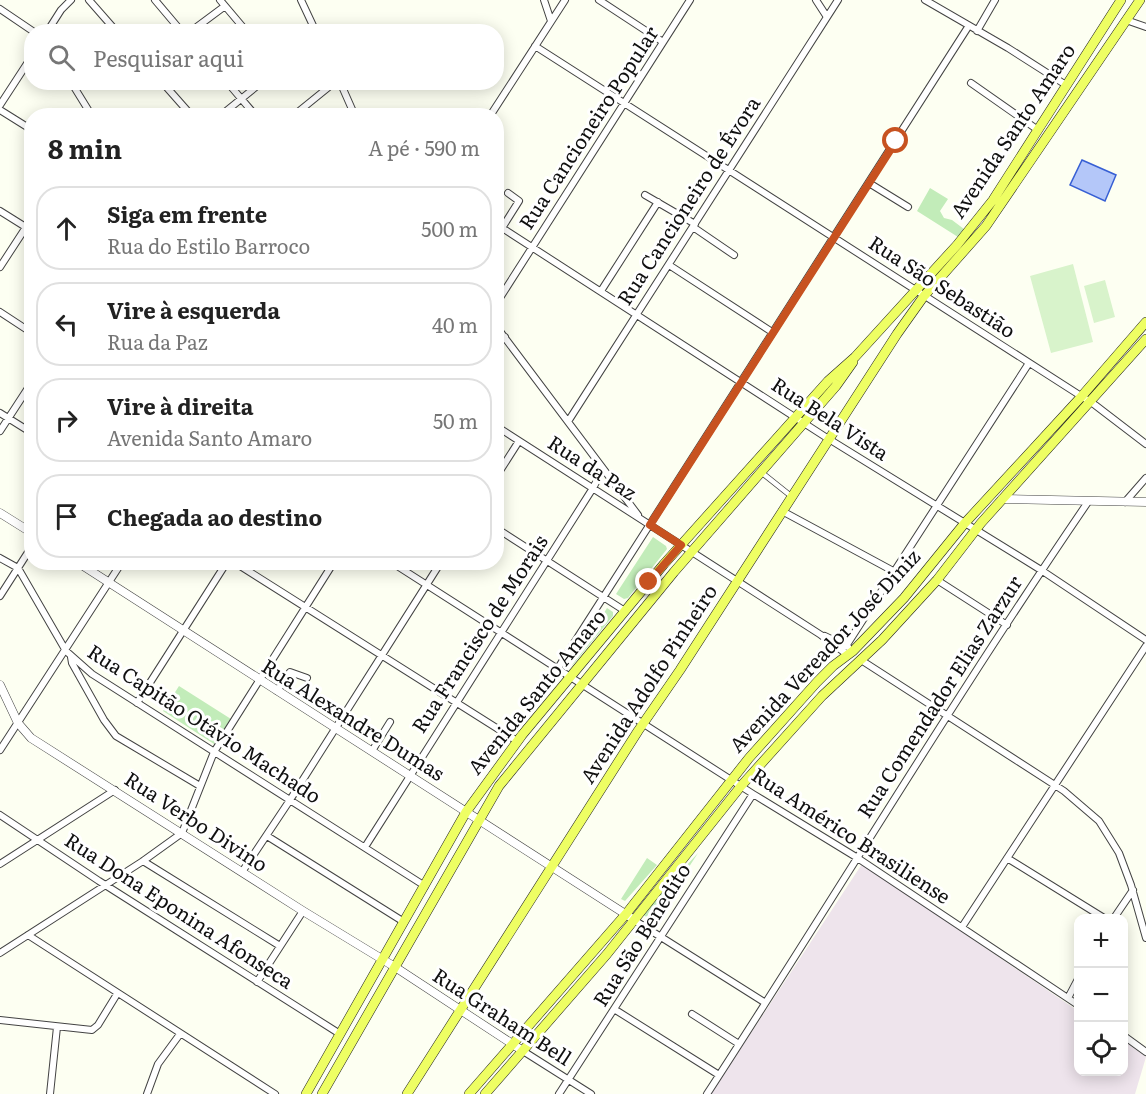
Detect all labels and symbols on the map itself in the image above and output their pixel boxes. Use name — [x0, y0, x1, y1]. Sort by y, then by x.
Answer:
street label: Rua Cancioneiro Popular — [510, 19, 665, 234]
street label: Avenida Santo Amaro — [942, 36, 1081, 223]
street label: Rua Cancioneiro de Évora — [608, 89, 766, 310]
route start — [882, 127, 908, 153]
street label: Rua São Sebastião — [864, 227, 1022, 344]
street label: Rua Bela Vista — [767, 368, 896, 467]
street label: Rua da Paz — [543, 426, 644, 506]
street label: Rua Francisco de Morais — [403, 528, 554, 738]
street label: Avenida Vereador José Diniz — [721, 541, 926, 758]
route end — [635, 568, 661, 594]
street label: Rua Comendador Elias Zarzur — [848, 568, 1028, 823]
street label: Avenida Adolfo Pinheiro — [571, 577, 723, 789]
street label: Avenida Santo Amaro — [459, 602, 612, 780]
street label: Rua Capitão Otávio Machado — [82, 635, 328, 809]
street label: Rua Alexandre Dumas — [257, 650, 451, 787]
street label: Rua Américo Brasiliense — [747, 759, 957, 910]
street label: Rua Verbo Divino — [119, 763, 275, 878]
street label: Rua Dona Eponina Afonseca — [60, 824, 301, 995]
street label: Rua São Benedito — [584, 856, 697, 1011]
street label: Rua Graham Bell — [428, 959, 579, 1072]

